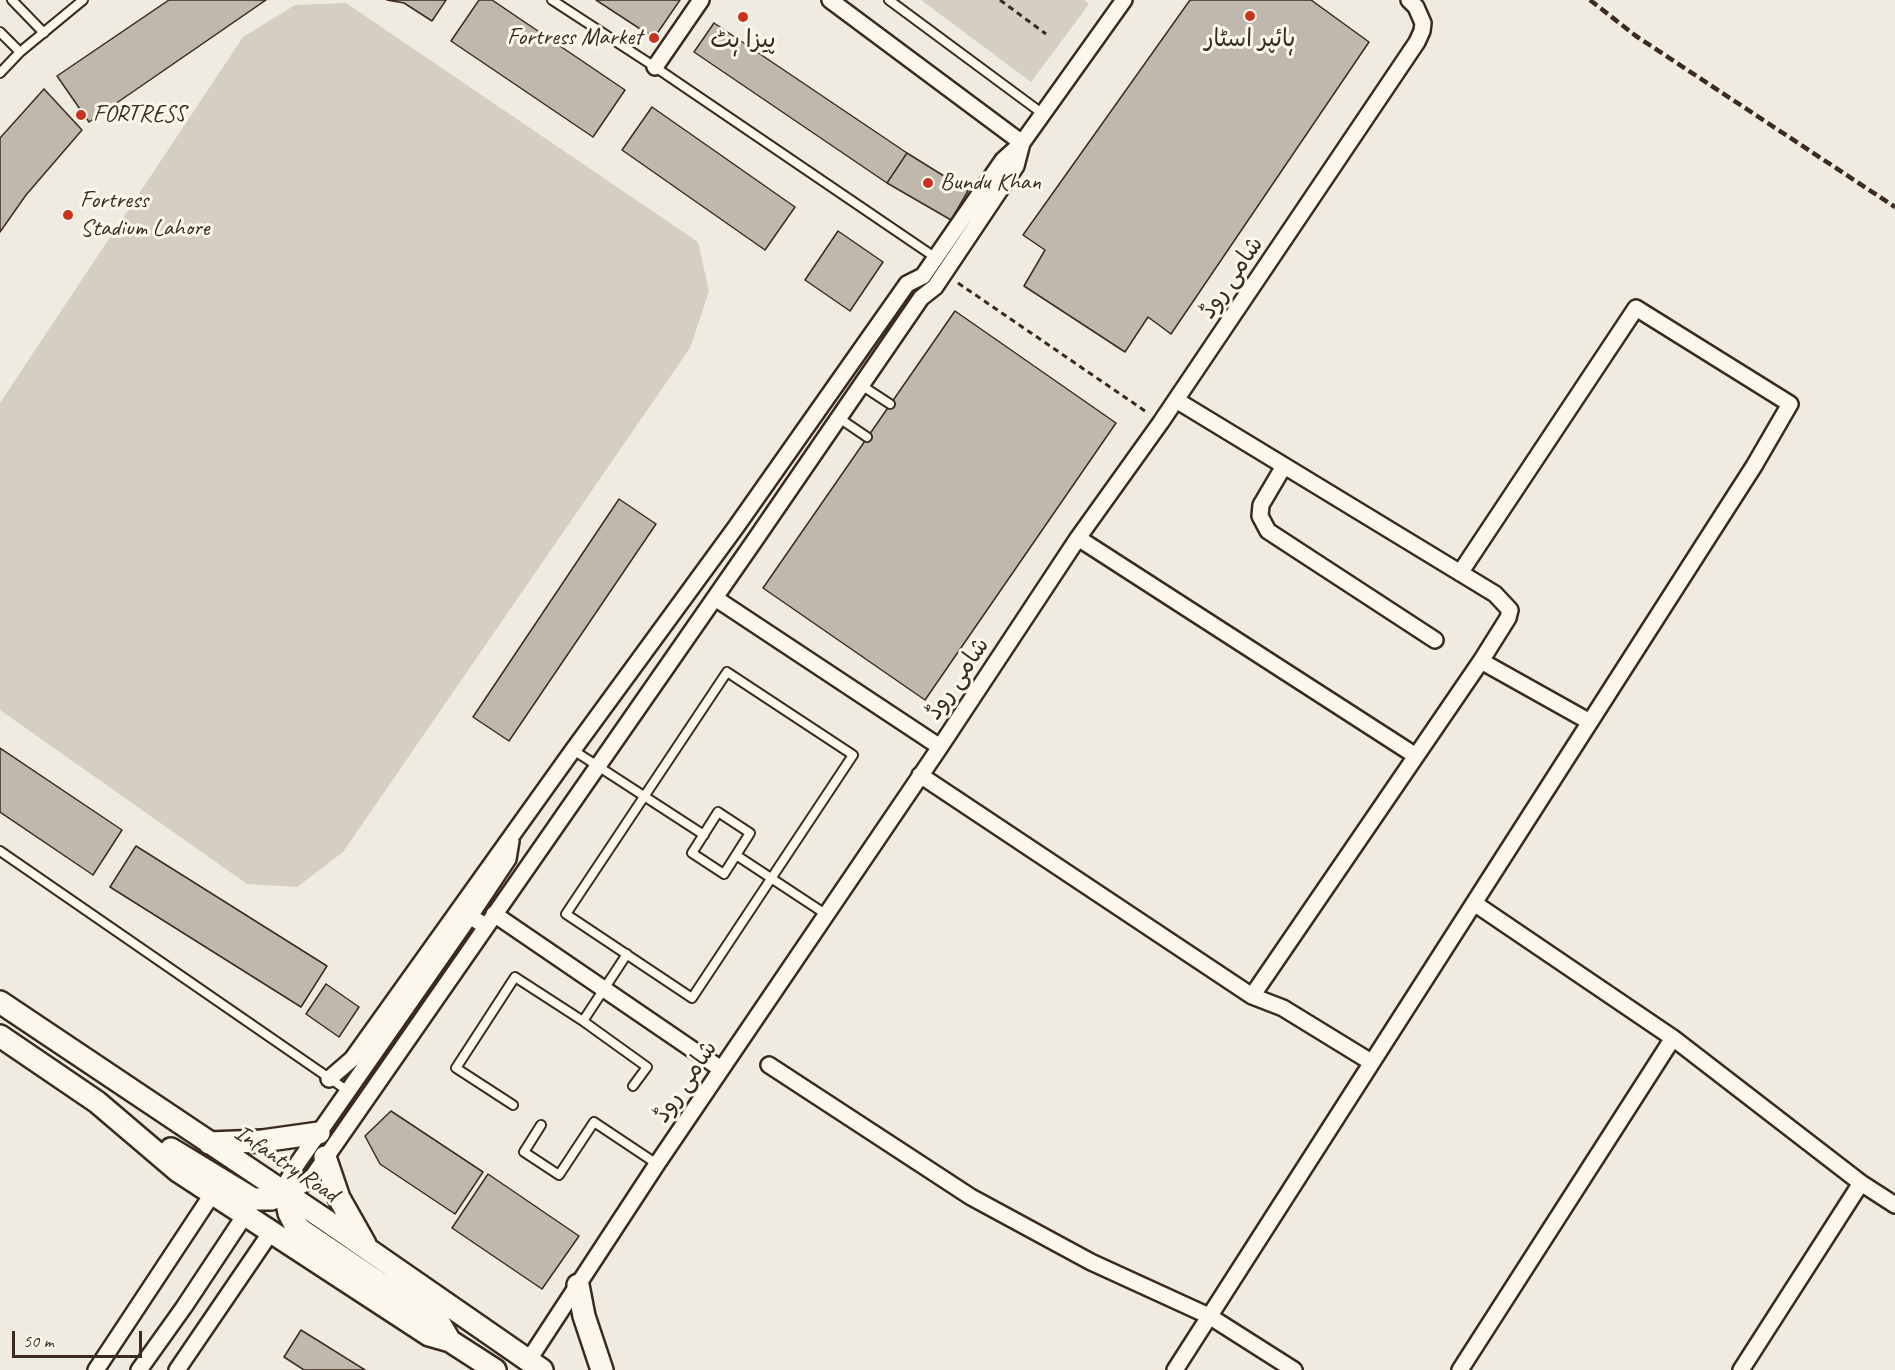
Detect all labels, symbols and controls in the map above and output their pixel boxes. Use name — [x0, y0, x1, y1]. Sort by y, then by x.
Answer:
marker: ہائپر اسٹار — [1243, 9, 1257, 23]
marker: پیزا ہٹ — [736, 10, 750, 24]
place label: Fortress Market — [507, 24, 642, 52]
place label: ہائپر اسٹار — [1204, 26, 1296, 54]
place label: پیزا ہٹ — [710, 27, 776, 55]
marker: Fortress Market — [647, 31, 661, 45]
place label: FORTRESS — [93, 101, 186, 129]
marker: FORTRESS — [74, 108, 88, 122]
place label: Bundu Khan — [940, 169, 1041, 197]
marker: Bundu Khan — [921, 176, 935, 190]
place label: Fortress Stadium Lahore — [80, 187, 209, 243]
marker: Fortress Stadium Lahore — [61, 208, 75, 222]
street label: شامی روڈ — [1194, 231, 1270, 325]
street label: شامی روڈ — [920, 632, 996, 726]
street label: شامی روڈ — [648, 1035, 724, 1129]
street label: Infantry Road — [229, 1119, 343, 1209]
scale bar — [15, 1319, 146, 1357]
text: 50 m — [23, 1330, 54, 1352]

